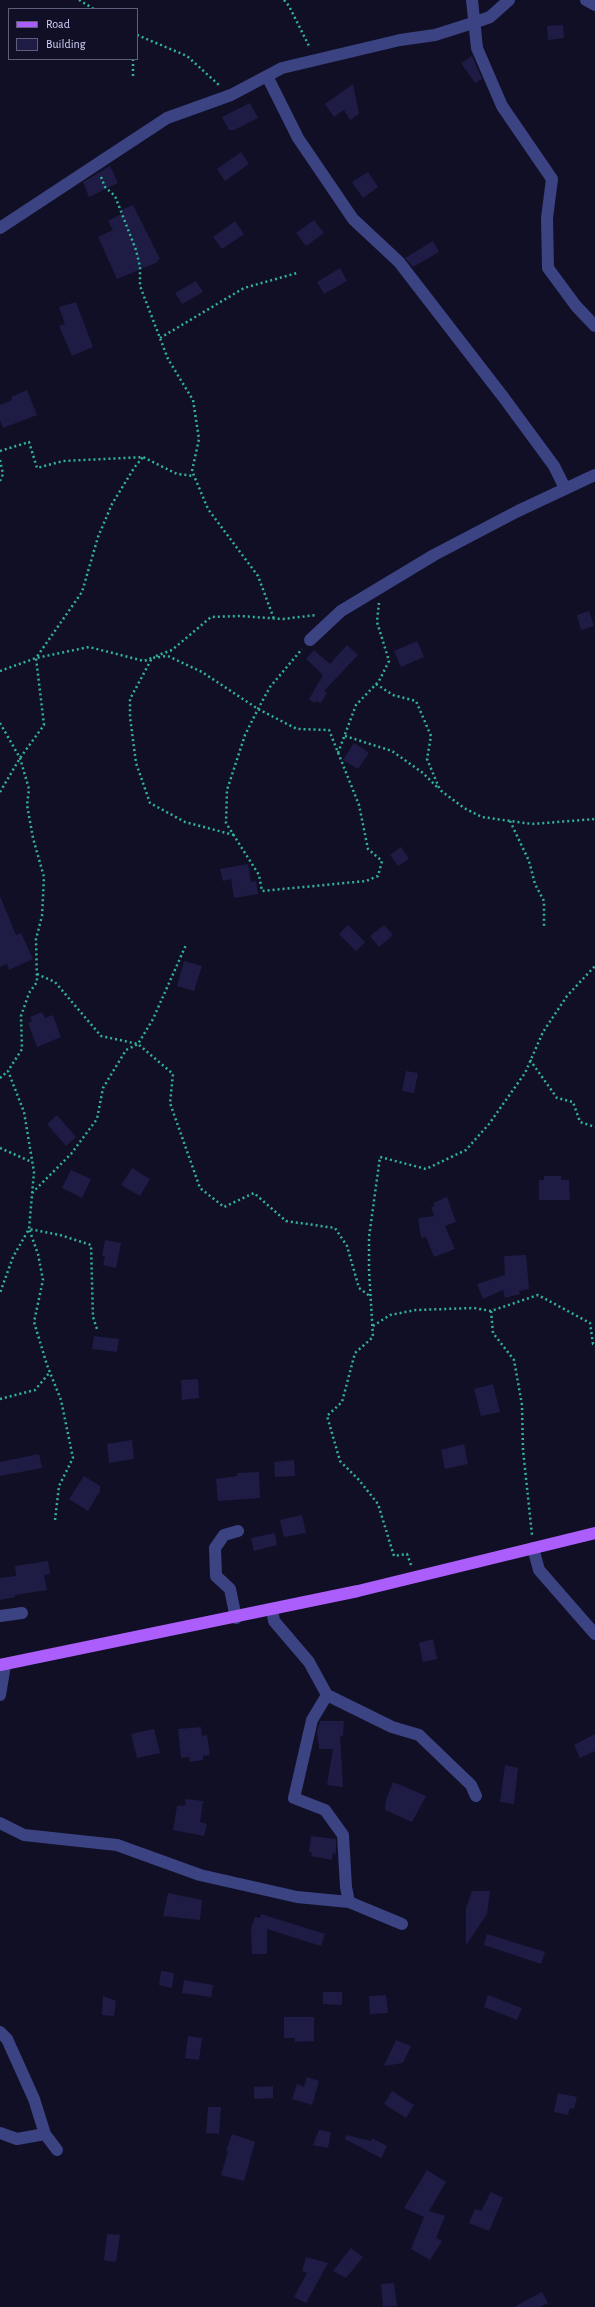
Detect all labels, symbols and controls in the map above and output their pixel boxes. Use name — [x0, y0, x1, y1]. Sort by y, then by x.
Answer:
legend — [8, 8, 138, 60]
text: Road — [46, 18, 70, 30]
text: Building — [46, 38, 86, 50]

